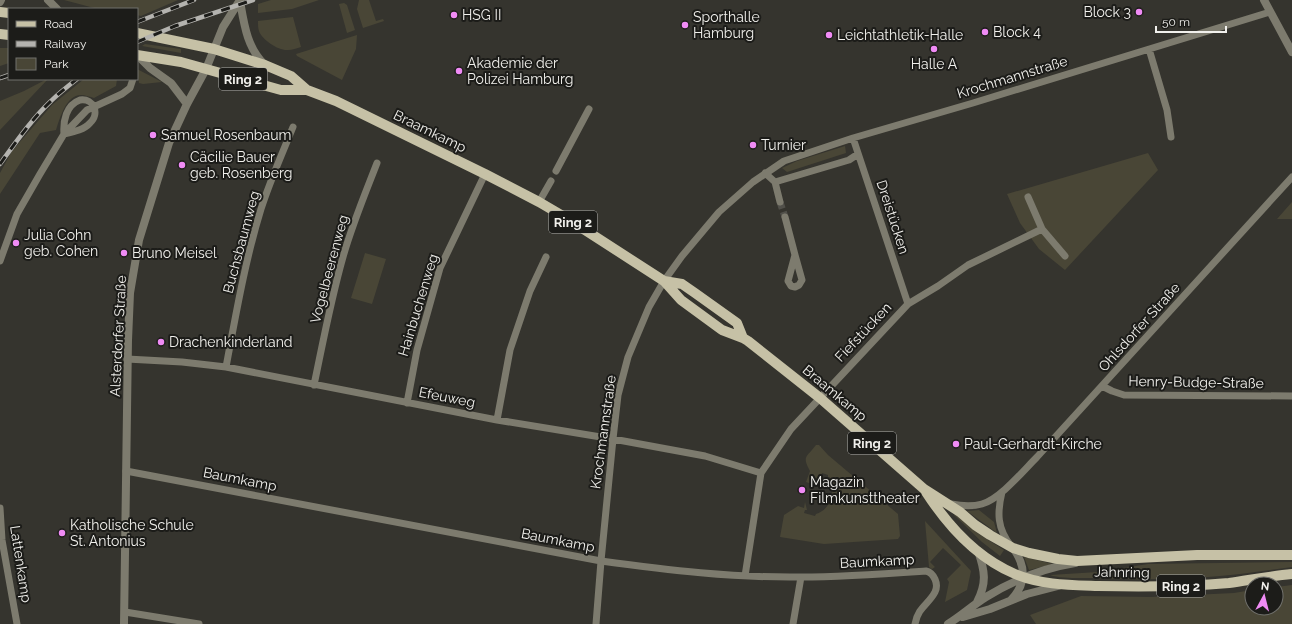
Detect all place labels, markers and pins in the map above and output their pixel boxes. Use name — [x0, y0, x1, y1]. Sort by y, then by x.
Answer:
place label: Block 3 — [1083, 4, 1131, 20]
place label: HSG II — [462, 7, 501, 23]
marker: Block 3 — [1134, 7, 1144, 17]
place label: Sporthalle Hamburg — [693, 9, 760, 41]
marker: HSG II — [449, 10, 459, 20]
marker: Sporthalle Hamburg — [680, 20, 690, 30]
place label: Block 4 — [993, 24, 1041, 40]
place label: Leichtathletik-Halle — [837, 27, 963, 43]
marker: Block 4 — [980, 27, 990, 37]
marker: Leichtathletik-Halle — [824, 30, 834, 40]
marker: Halle A — [929, 44, 939, 54]
place label: Akademie der Polizei Hamburg — [467, 55, 573, 87]
place label: Halle A — [911, 56, 958, 72]
marker: Akademie der Polizei Hamburg — [454, 66, 464, 76]
place label: Samuel Rosenbaum — [161, 127, 291, 143]
marker: Samuel Rosenbaum — [148, 130, 158, 140]
place label: Turnier — [761, 137, 806, 153]
marker: Turnier — [748, 140, 758, 150]
place label: Cäcilie Bauer geb. Rosenberg — [190, 149, 292, 181]
marker: Cäcilie Bauer geb. Rosenberg — [177, 160, 187, 170]
place label: Julia Cohn geb. Cohen — [24, 227, 98, 259]
marker: Julia Cohn geb. Cohen — [11, 238, 21, 248]
place label: Bruno Meisel — [132, 245, 217, 261]
marker: Bruno Meisel — [119, 248, 129, 258]
place label: Drachenkinderland — [169, 334, 293, 350]
marker: Drachenkinderland — [156, 337, 166, 347]
place label: Paul-Gerhardt-Kirche — [964, 436, 1102, 452]
marker: Paul-Gerhardt-Kirche — [951, 439, 961, 449]
place label: Magazin Filmkunsttheater — [810, 474, 920, 506]
marker: Magazin Filmkunsttheater — [797, 485, 807, 495]
place label: Katholische Schule St. Antonius — [70, 517, 194, 549]
marker: Katholische Schule St. Antonius — [57, 528, 67, 538]

